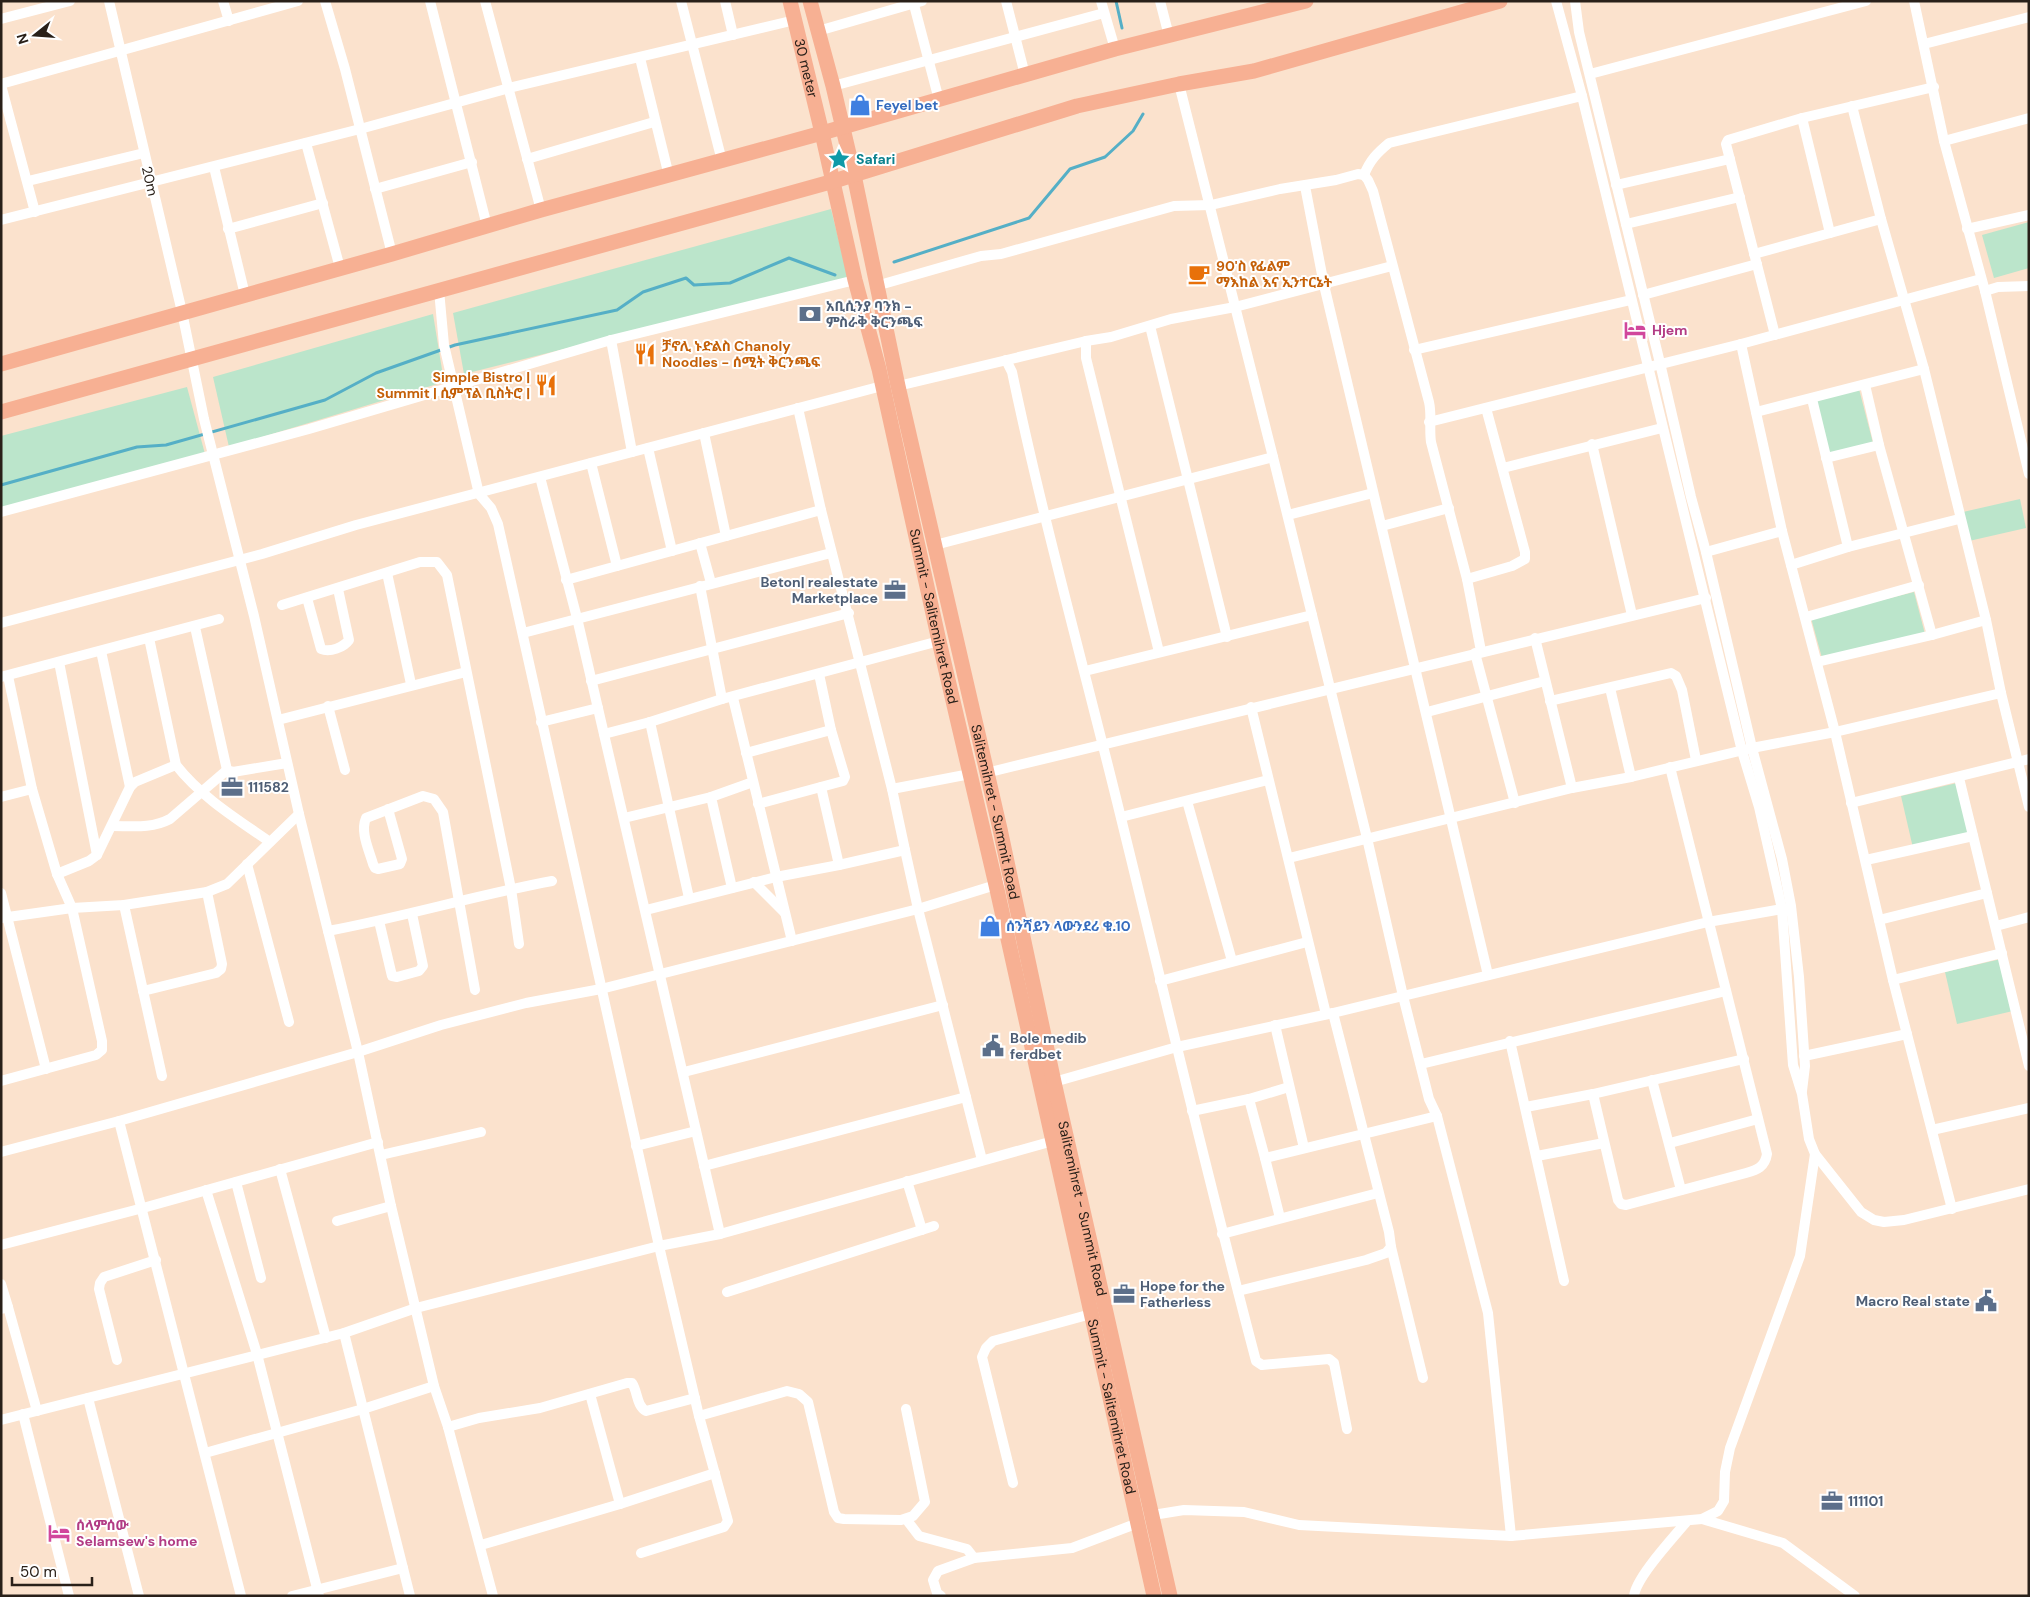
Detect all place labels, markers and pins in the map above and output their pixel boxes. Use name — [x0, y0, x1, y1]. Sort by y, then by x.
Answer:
shop icon: Feyel bet — [847, 92, 873, 118]
place label: Feyel bet — [876, 96, 938, 114]
place icon: Safari — [826, 146, 852, 172]
place label: Safari — [856, 150, 896, 168]
place label: 90'ስ የፊልም ማእከል እና ኢንተርኔት — [1216, 257, 1332, 291]
cafe icon: 90'ስ የፊልም ማእከል እና ኢንተርኔት — [1186, 261, 1212, 287]
place label: አቢሲንያ ባንክ - ምስራቅ ቅርንጫፍ — [826, 297, 923, 331]
bank icon: አቢሲንያ ባንክ - ምስራቅ ቅርንጫፍ — [797, 301, 823, 327]
hotel icon: Hjem — [1622, 317, 1648, 343]
place label: Hjem — [1652, 321, 1687, 339]
place label: ቻኖሊ ኑድልስ Chanoly Noodles - ሰሚት ቅርንጫፍ — [662, 337, 821, 371]
restaurant icon: ቻኖሊ ኑድልስ Chanoly Noodles - ሰሚት ቅርንጫፍ — [632, 341, 658, 367]
place label: Simple Bistro | Summit | ሲምፕል ቢስትሮ | — [376, 368, 530, 402]
restaurant icon: Simple Bistro | Summit | ሲምፕል ቢስትሮ | — [533, 372, 559, 398]
place label: Beton| realestate Marketplace — [760, 573, 878, 607]
office icon: Beton| realestate Marketplace — [882, 577, 908, 603]
office icon: 111582 — [219, 774, 245, 800]
place label: 111582 — [248, 778, 289, 796]
shop icon: ሰንሻይን ላውንደሪ ቁ.10 — [977, 913, 1003, 939]
place label: ሰንሻይን ላውንደሪ ቁ.10 — [1006, 917, 1131, 935]
place label: Bole medib ferdbet — [1010, 1029, 1087, 1063]
public building icon: Bole medib ferdbet — [980, 1033, 1006, 1059]
place label: Hope for the Fatherless — [1140, 1277, 1225, 1311]
office icon: Hope for the Fatherless — [1111, 1281, 1137, 1307]
public building icon: Macro Real state — [1973, 1288, 1999, 1314]
place label: Macro Real state — [1856, 1292, 1970, 1310]
office icon: 111101 — [1819, 1488, 1845, 1514]
place label: 111101 — [1848, 1492, 1883, 1510]
place label: ሰላምሰው Selamsew's home — [76, 1516, 197, 1550]
hotel icon: ሰላምሰው Selamsew's home — [46, 1520, 72, 1546]

